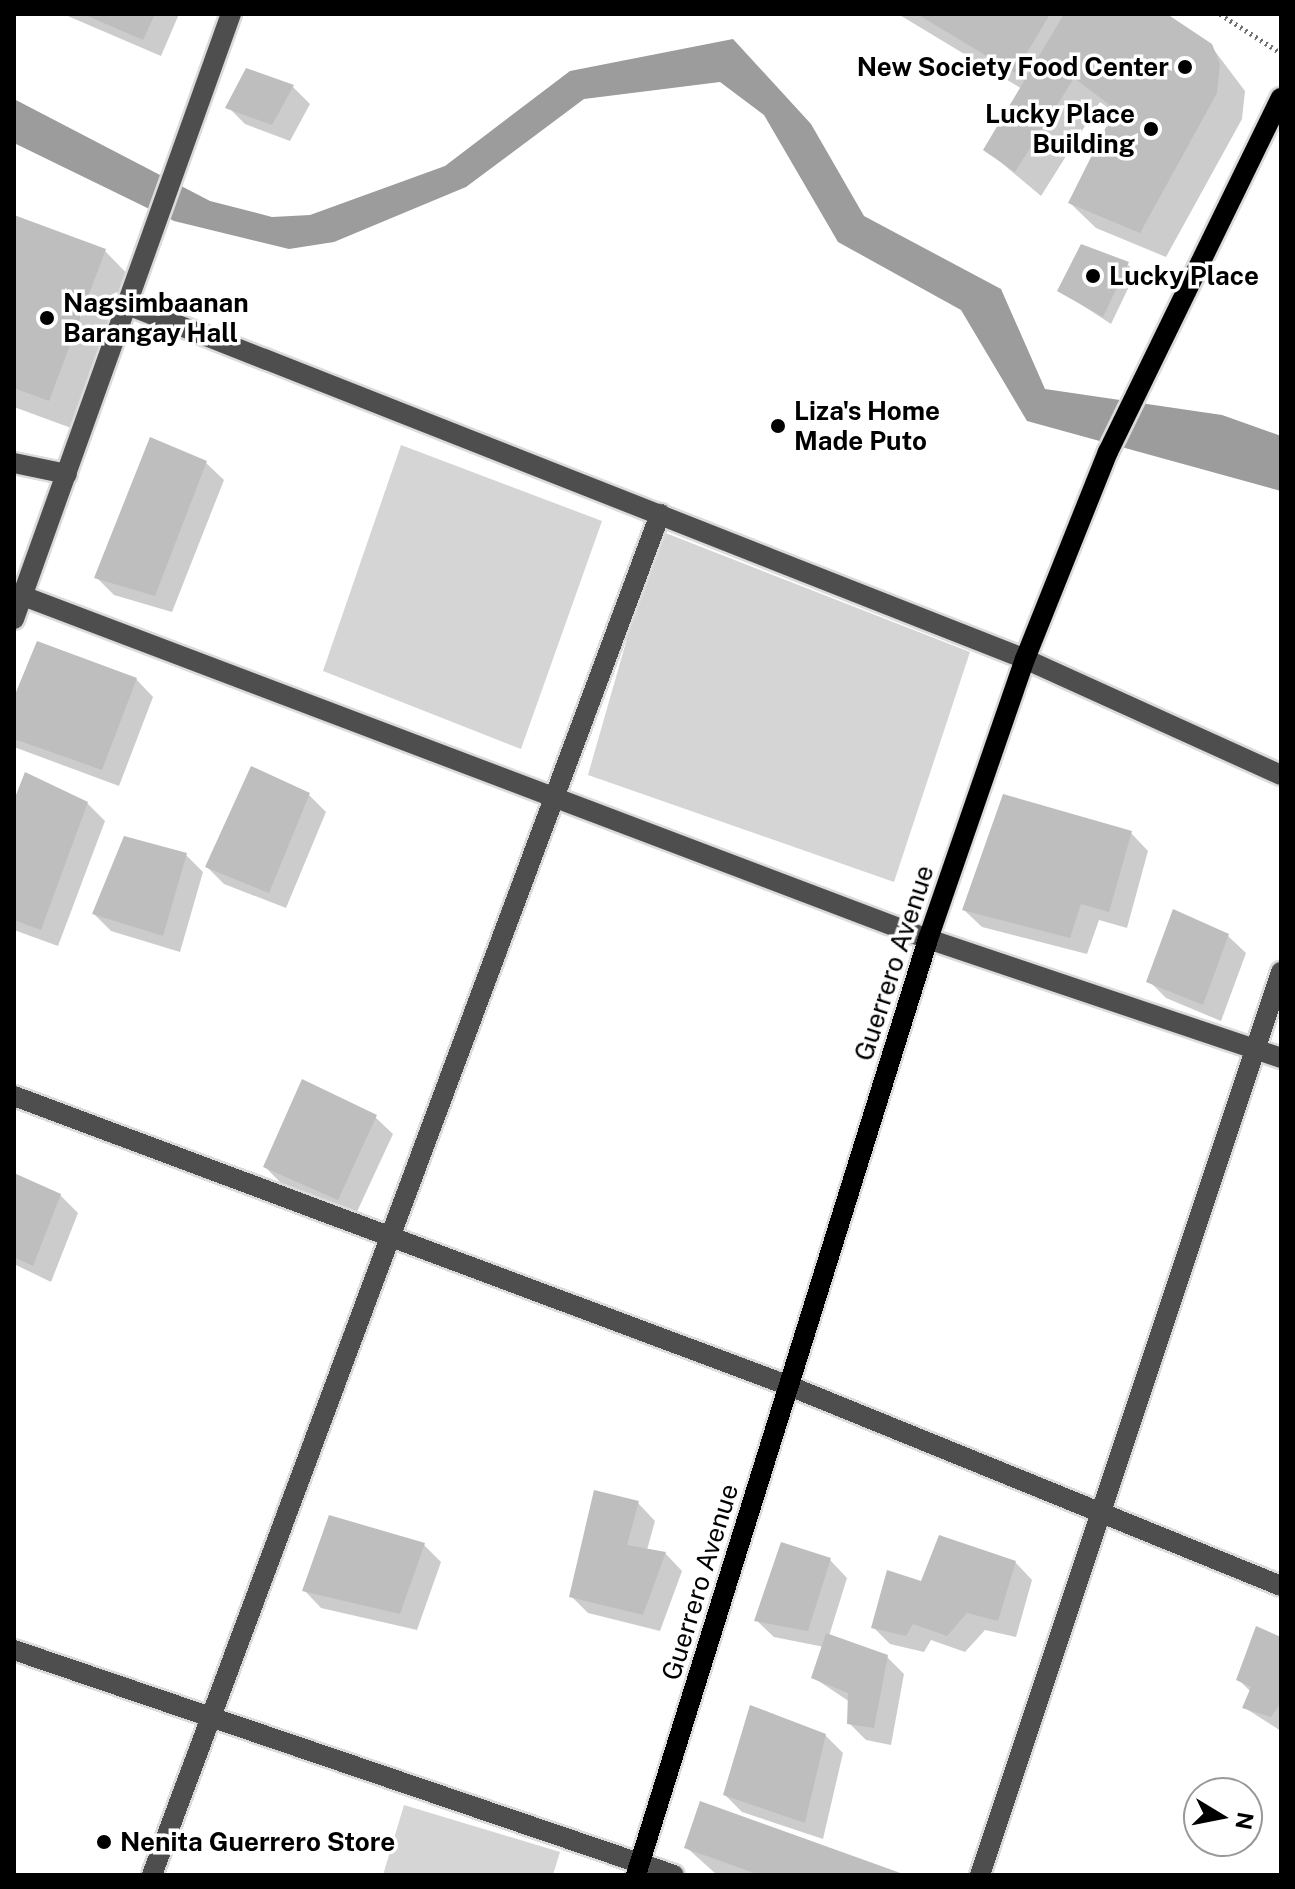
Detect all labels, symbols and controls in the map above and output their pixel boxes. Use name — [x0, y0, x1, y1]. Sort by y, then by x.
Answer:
place label: New Society Food Center — [856, 51, 1169, 83]
marker: New Society Food Center — [1176, 58, 1194, 76]
place label: Lucky Place Building — [985, 98, 1135, 160]
marker: Lucky Place Building — [1142, 120, 1160, 138]
place label: Lucky Place — [1109, 260, 1259, 292]
marker: Lucky Place — [1084, 267, 1102, 285]
place label: Nagsimbaanan Barangay Hall — [63, 287, 249, 348]
marker: Nagsimbaanan Barangay Hall — [38, 309, 56, 327]
place label: Liza's Home Made Puto — [794, 395, 940, 456]
marker: Liza's Home Made Puto — [769, 417, 787, 435]
street label: Guerrero Avenue — [848, 861, 940, 1065]
street label: Guerrero Avenue — [655, 1480, 745, 1684]
north arrow — [1183, 1777, 1263, 1857]
text: N — [1230, 1810, 1259, 1832]
place label: Nenita Guerrero Store — [120, 1826, 395, 1858]
marker: Nenita Guerrero Store — [95, 1833, 113, 1851]

